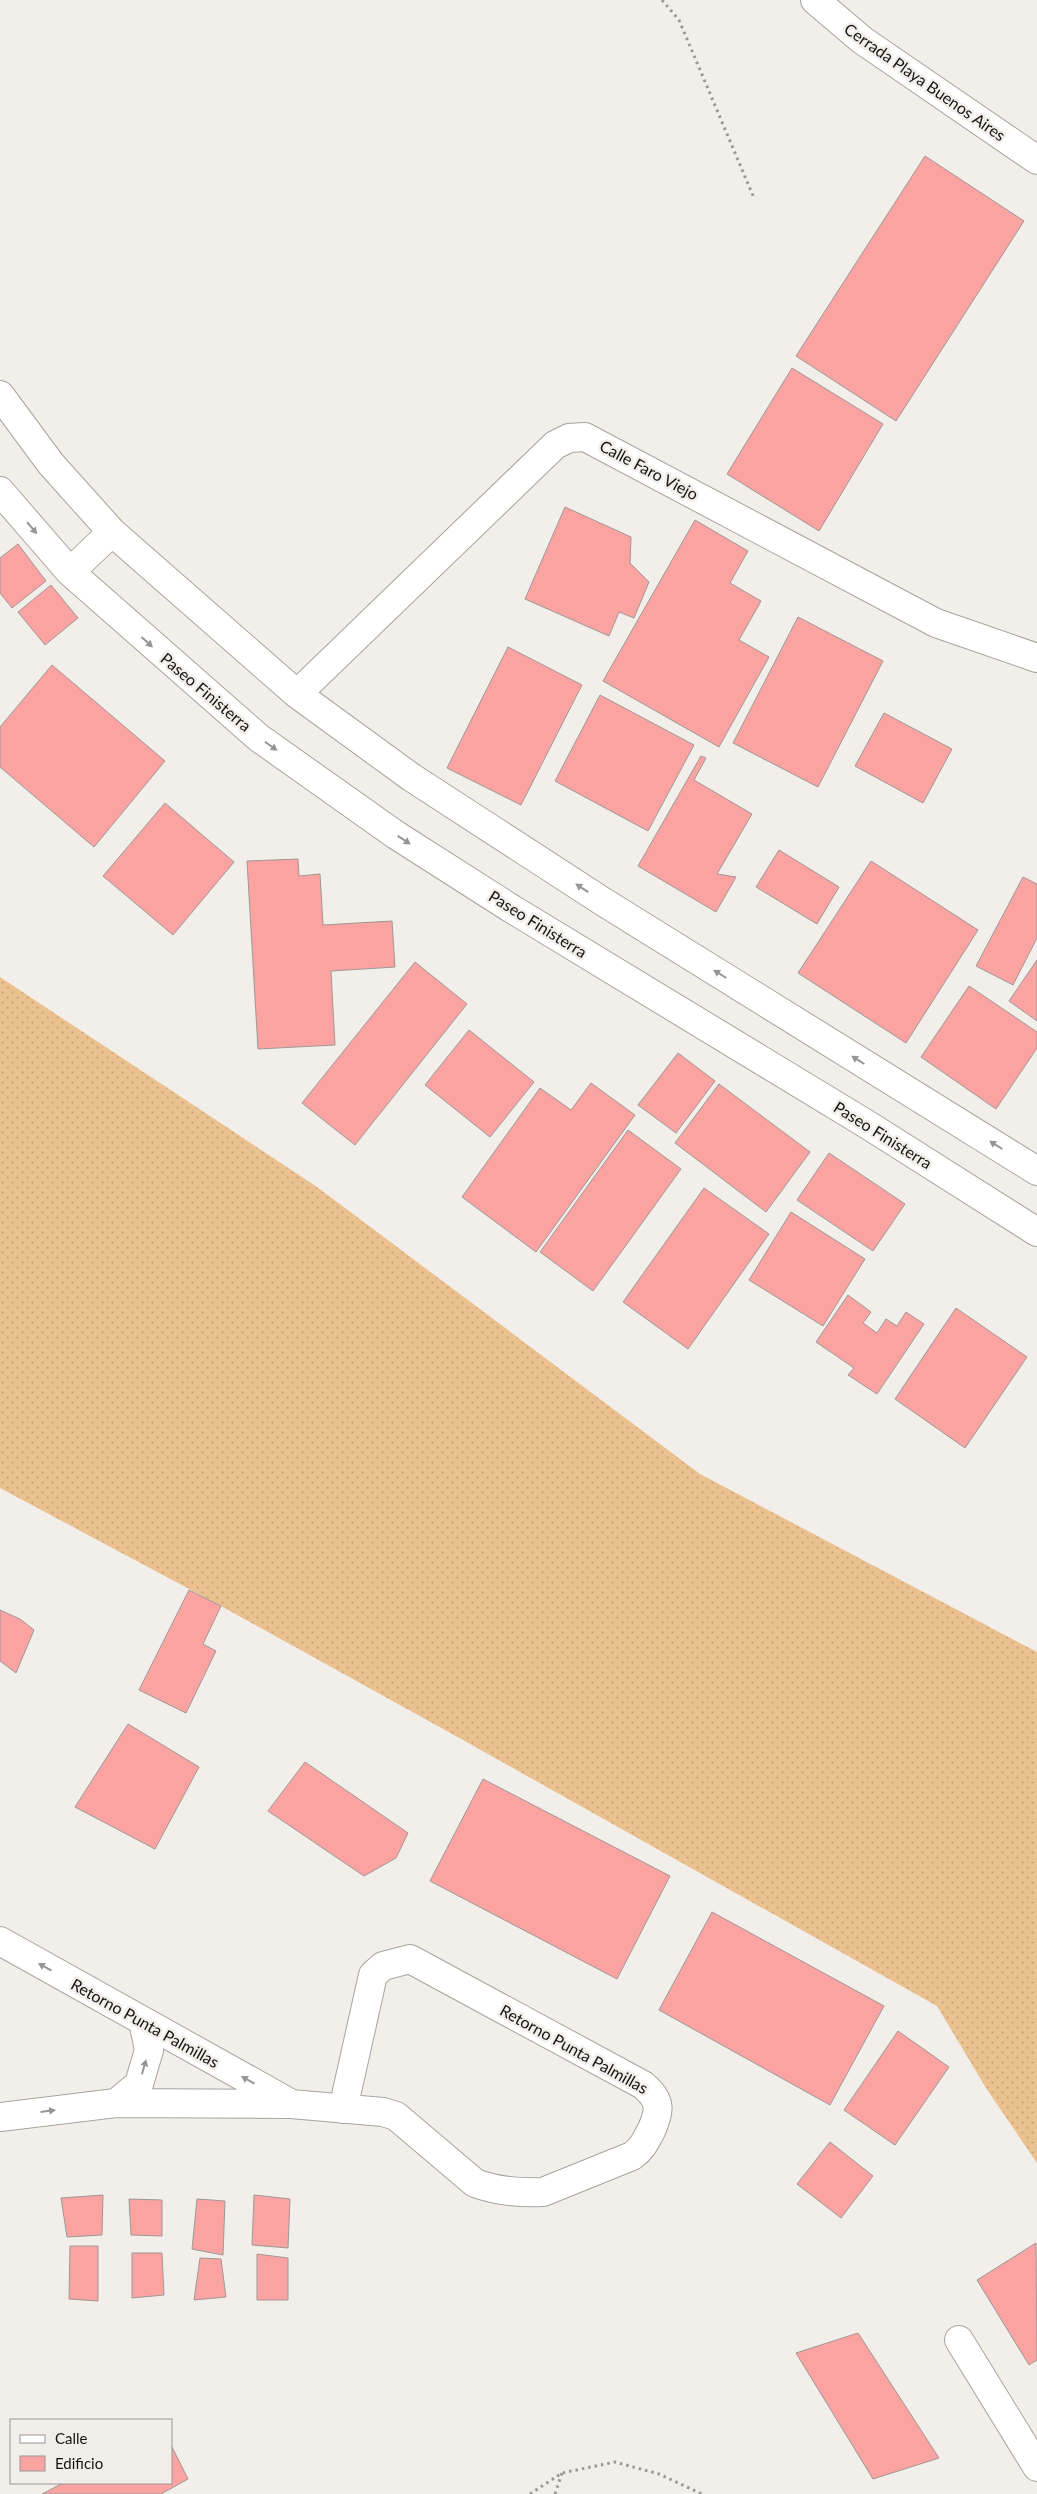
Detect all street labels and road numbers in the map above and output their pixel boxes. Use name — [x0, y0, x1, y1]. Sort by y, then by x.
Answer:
street label: Cerrada Playa Buenos Aires — [841, 19, 1010, 145]
street label: Calle Faro Viejo — [597, 436, 702, 503]
street label: Paseo Finisterra — [157, 648, 255, 735]
street label: Paseo Finisterra — [486, 886, 591, 961]
street label: Paseo Finisterra — [831, 1097, 936, 1172]
street label: Retorno Punta Palmillas — [68, 1974, 223, 2071]
street label: Retorno Punta Palmillas — [497, 2000, 652, 2097]

